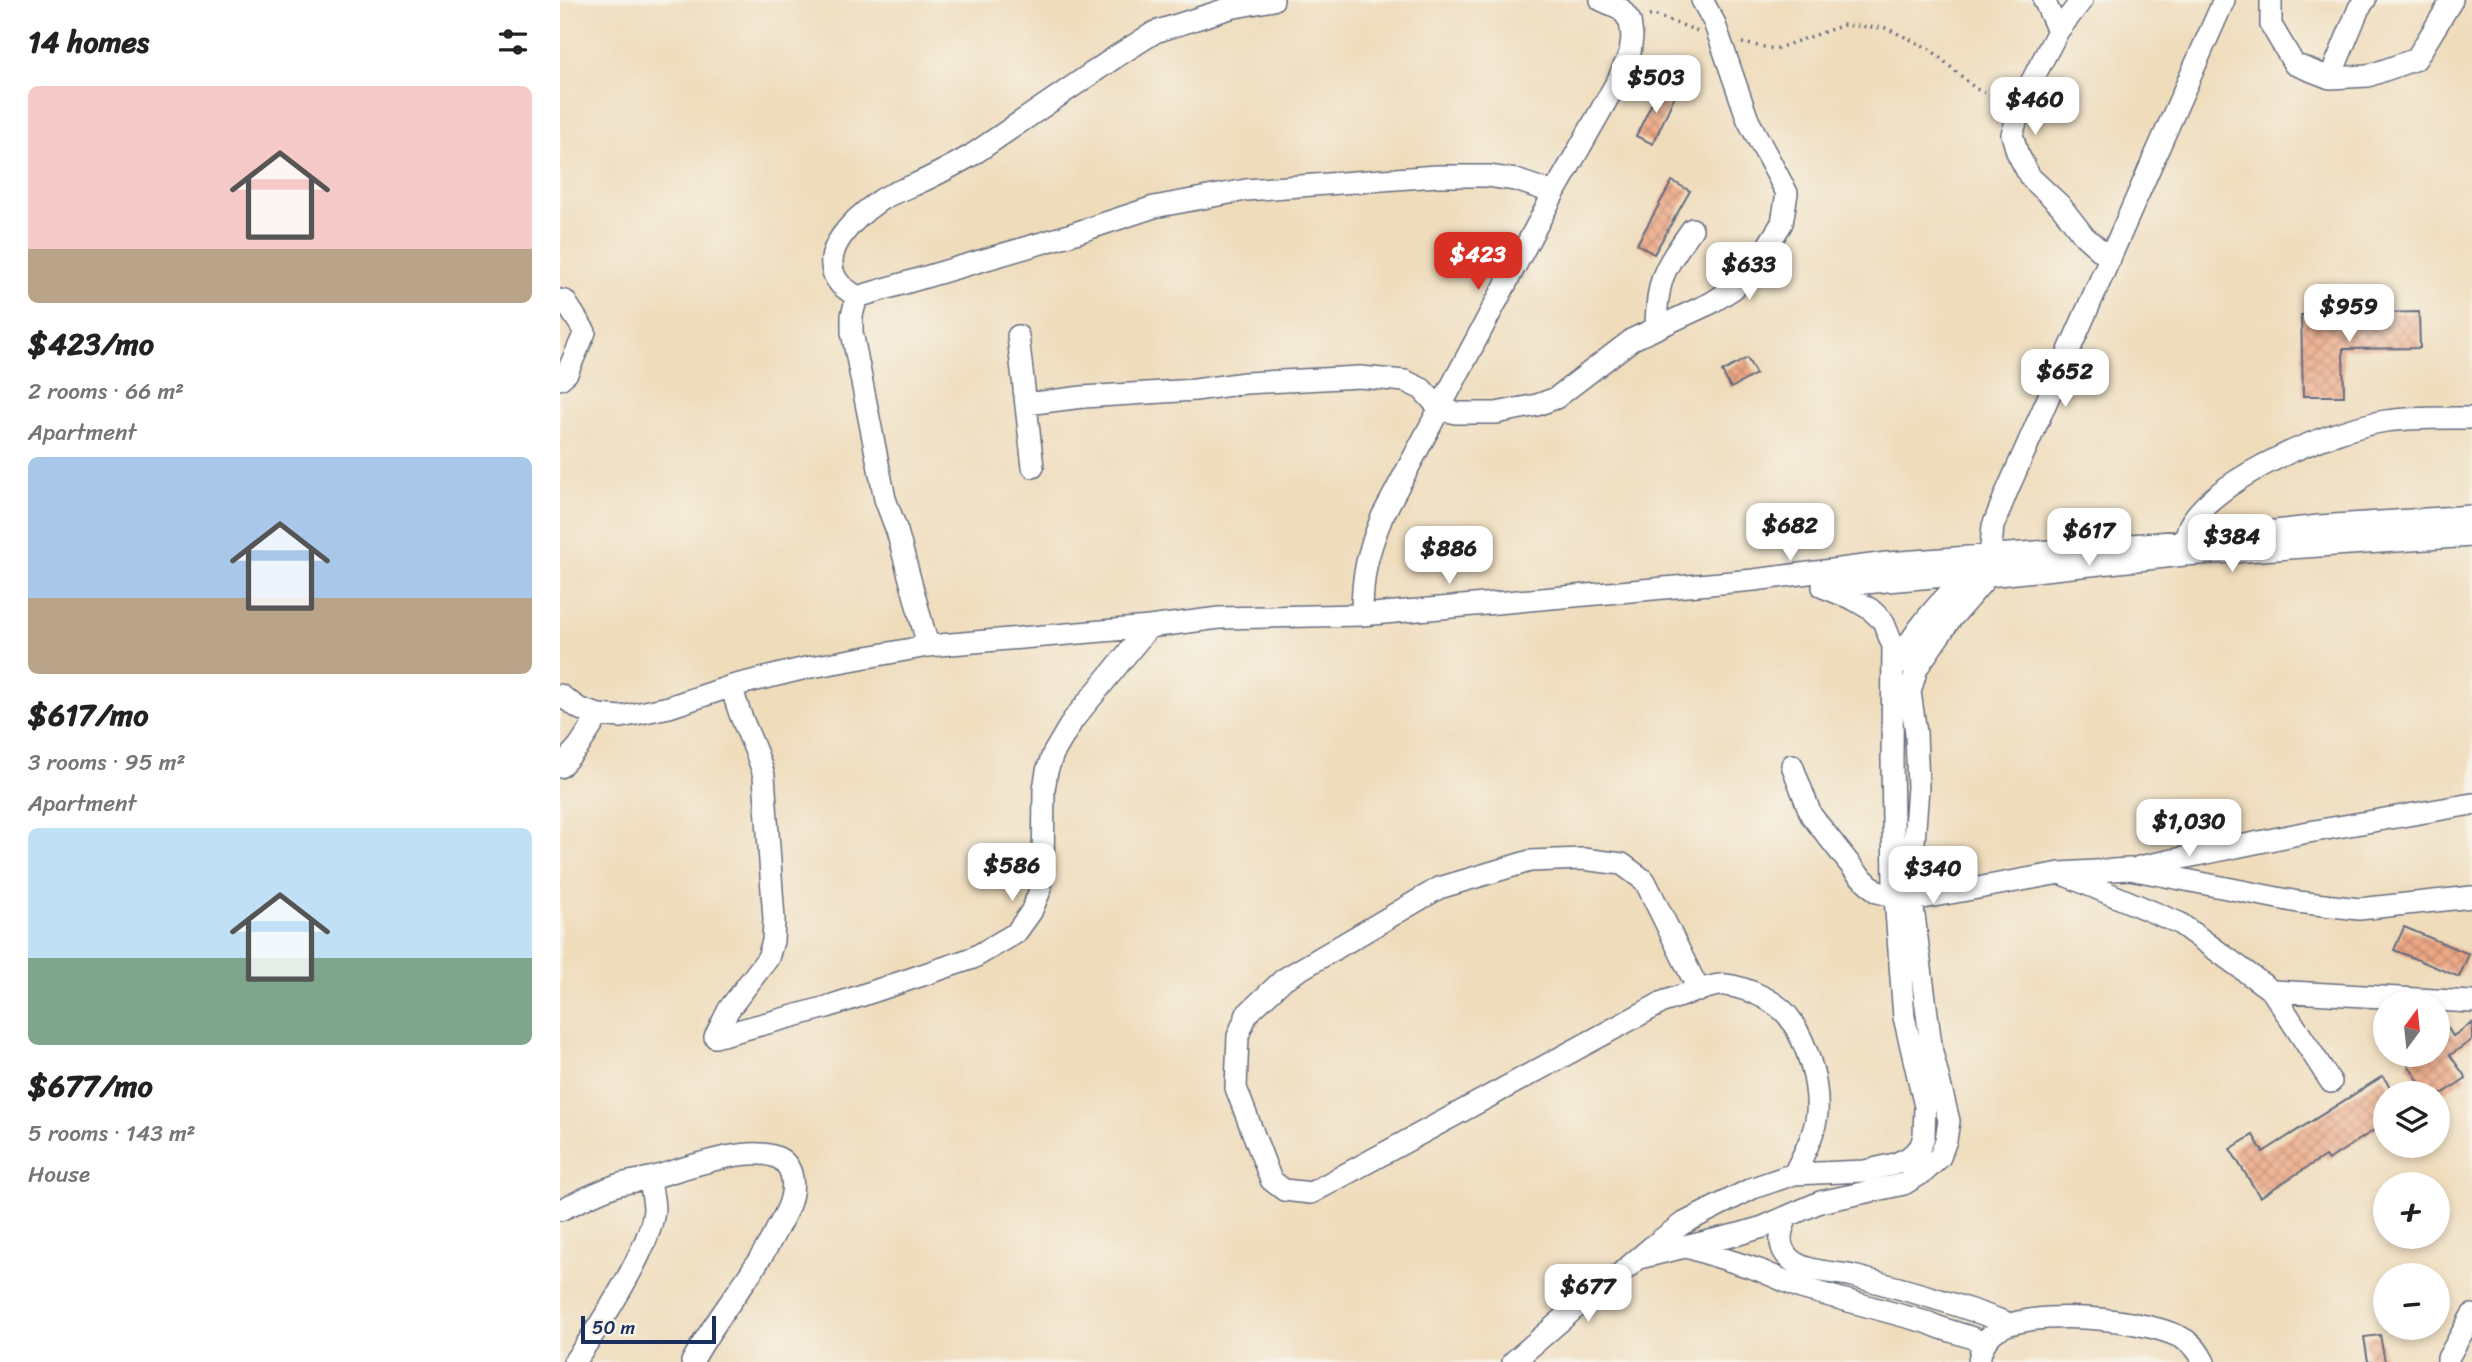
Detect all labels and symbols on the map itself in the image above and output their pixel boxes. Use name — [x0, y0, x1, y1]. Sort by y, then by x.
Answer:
pin: $503 — [1615, 55, 1697, 115]
pin: $460 — [1994, 78, 2076, 137]
pin: $423 — [1437, 232, 1519, 292]
pin: $633 — [1708, 243, 1790, 302]
pin: $959 — [2308, 284, 2390, 344]
pin: $652 — [2024, 350, 2106, 409]
pin: $682 — [1749, 504, 1831, 563]
pin: $617 — [2048, 508, 2130, 568]
pin: $384 — [2191, 514, 2273, 574]
pin: $886 — [1408, 526, 1490, 586]
pin: $1,030 — [2132, 800, 2246, 859]
pin: $586 — [971, 844, 1053, 903]
pin: $340 — [1892, 846, 1974, 906]
north arrow — [2373, 990, 2450, 1068]
pin: $677 — [1547, 1264, 1629, 1324]
scale bar — [581, 1313, 716, 1345]

